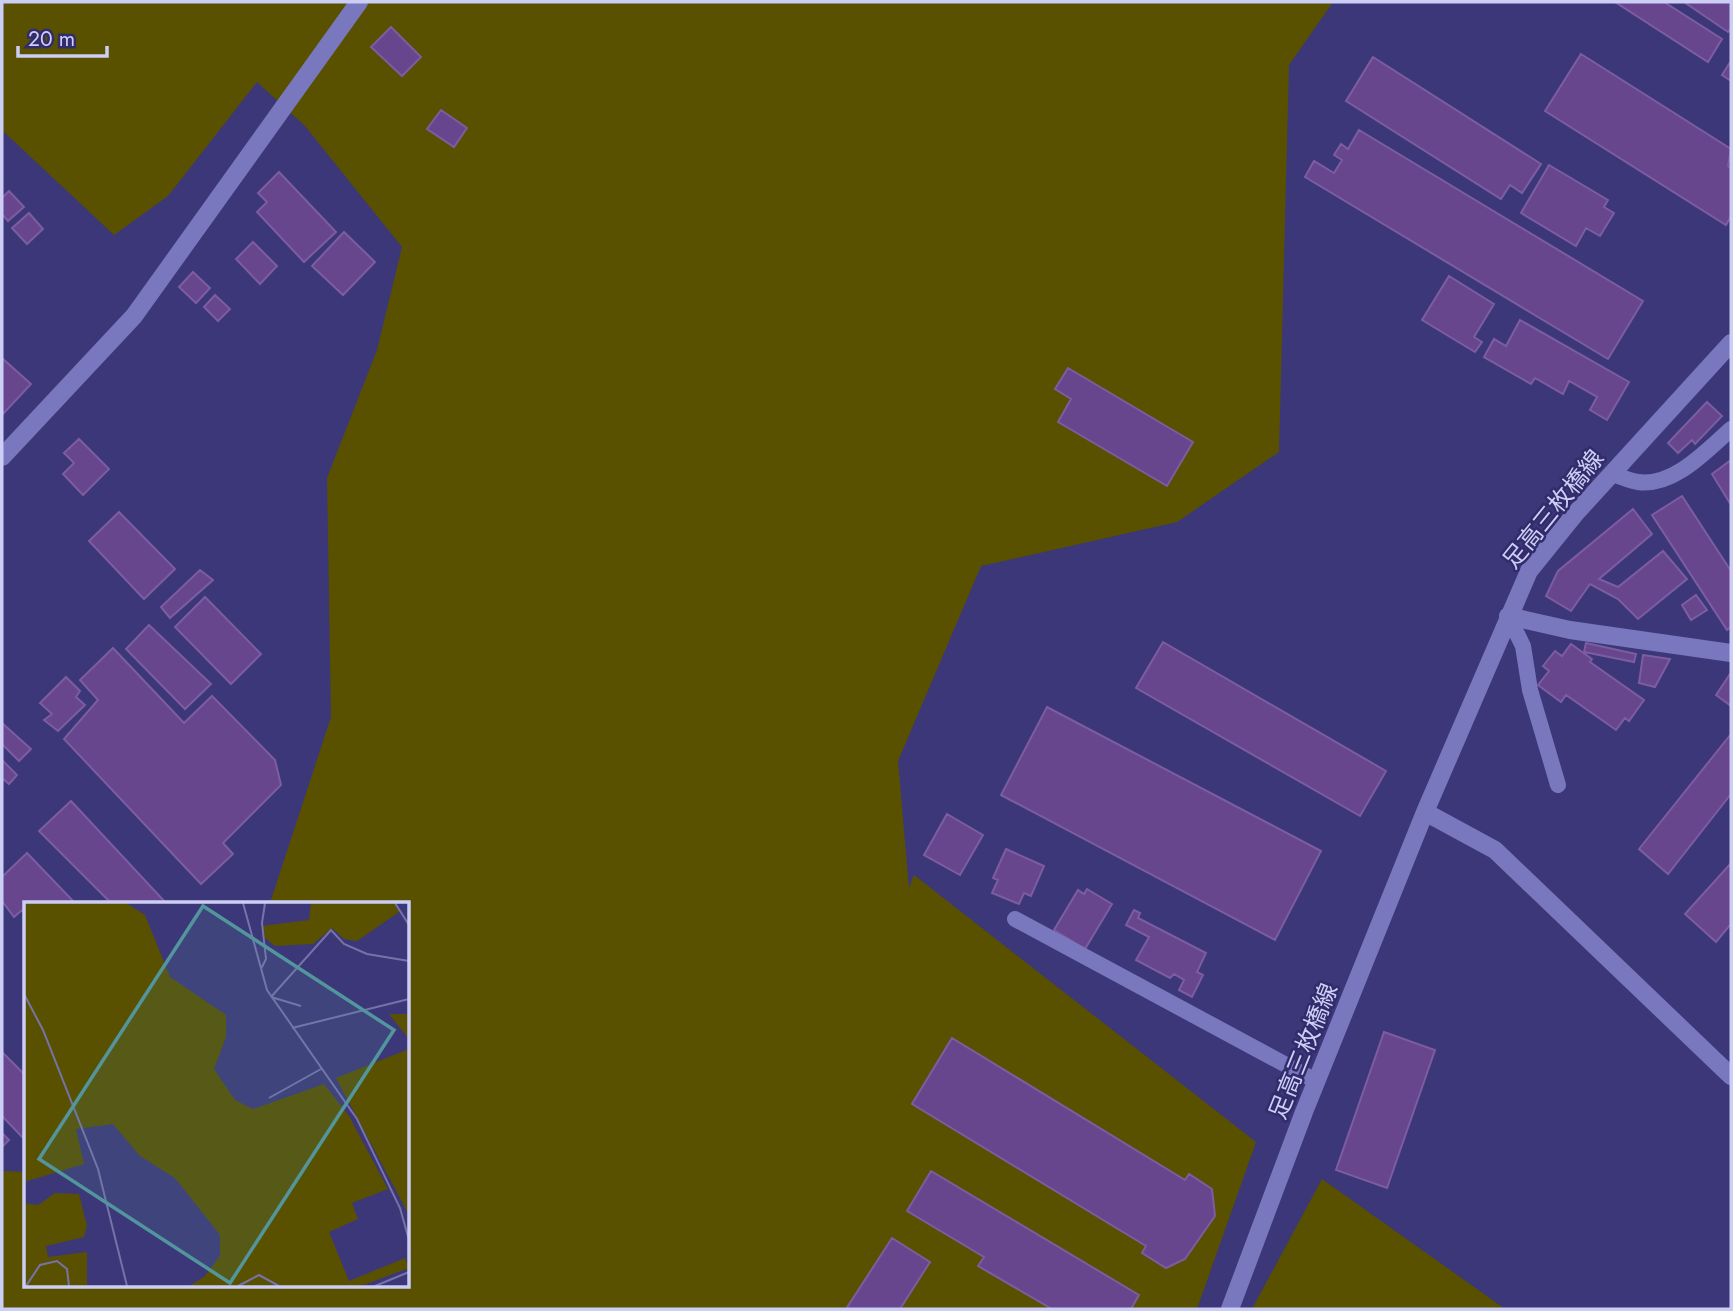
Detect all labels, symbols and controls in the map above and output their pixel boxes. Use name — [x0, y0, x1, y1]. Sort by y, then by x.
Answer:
scale bar — [18, 14, 107, 58]
text: 20 m — [28, 24, 75, 54]
street label: 足高三枚橋線 — [1494, 442, 1612, 576]
inset map — [24, 902, 410, 1286]
street label: 足高三枚橋線 — [1260, 978, 1346, 1124]

